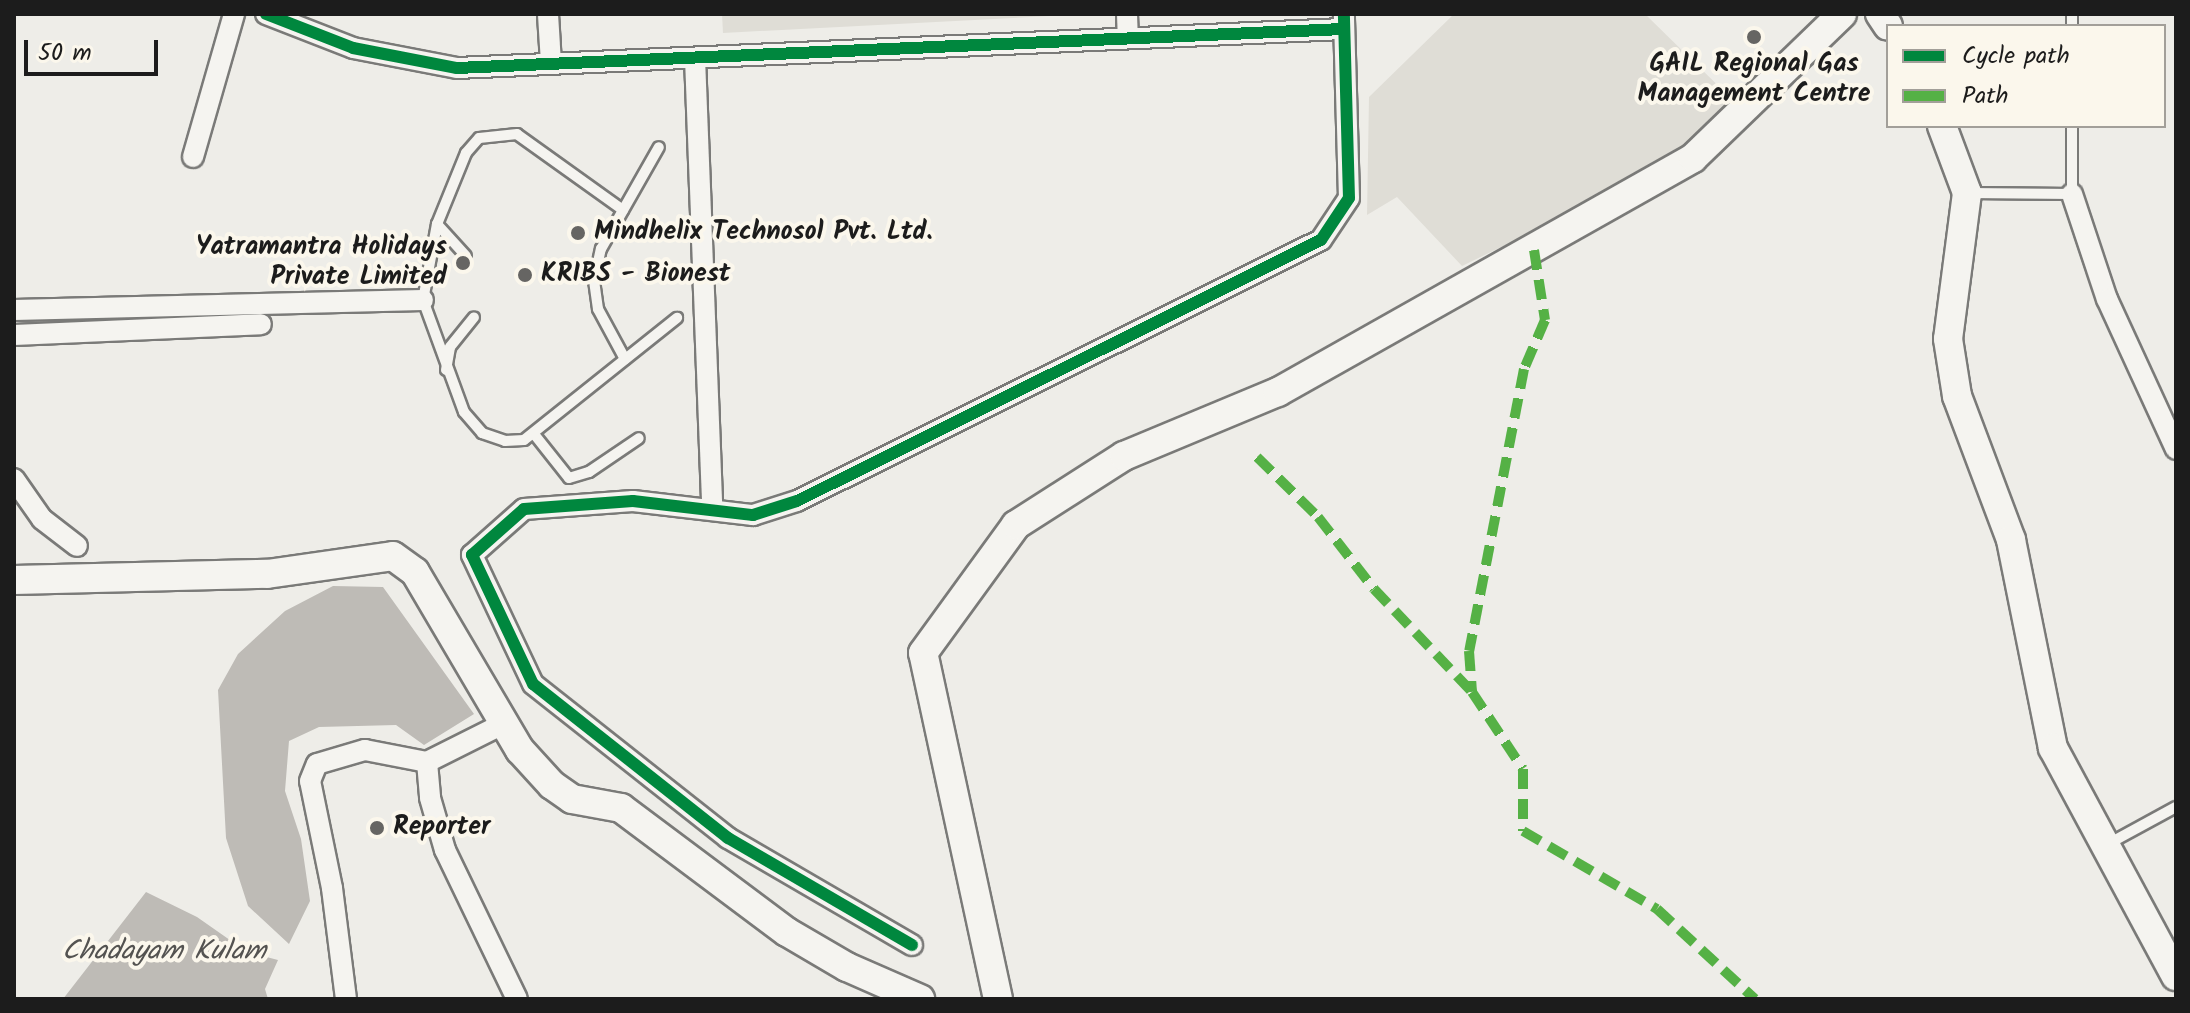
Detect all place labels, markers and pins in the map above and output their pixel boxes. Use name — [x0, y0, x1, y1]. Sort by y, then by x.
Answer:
marker: GAIL Regional Gas Management Centre — [1745, 28, 1763, 46]
place label: GAIL Regional Gas Management Centre — [1638, 49, 1870, 110]
place label: Mindhelix Technosol Pvt. Ltd. — [594, 217, 933, 249]
marker: Mindhelix Technosol Pvt. Ltd. — [569, 224, 587, 242]
place label: Yatramantra Holidays Private Limited — [196, 232, 447, 294]
marker: Yatramantra Holidays Private Limited — [454, 254, 472, 272]
place label: KRIBS - Bionest — [541, 259, 731, 291]
marker: KRIBS - Bionest — [516, 266, 534, 284]
place label: Reporter — [393, 812, 490, 844]
marker: Reporter — [368, 819, 386, 837]

